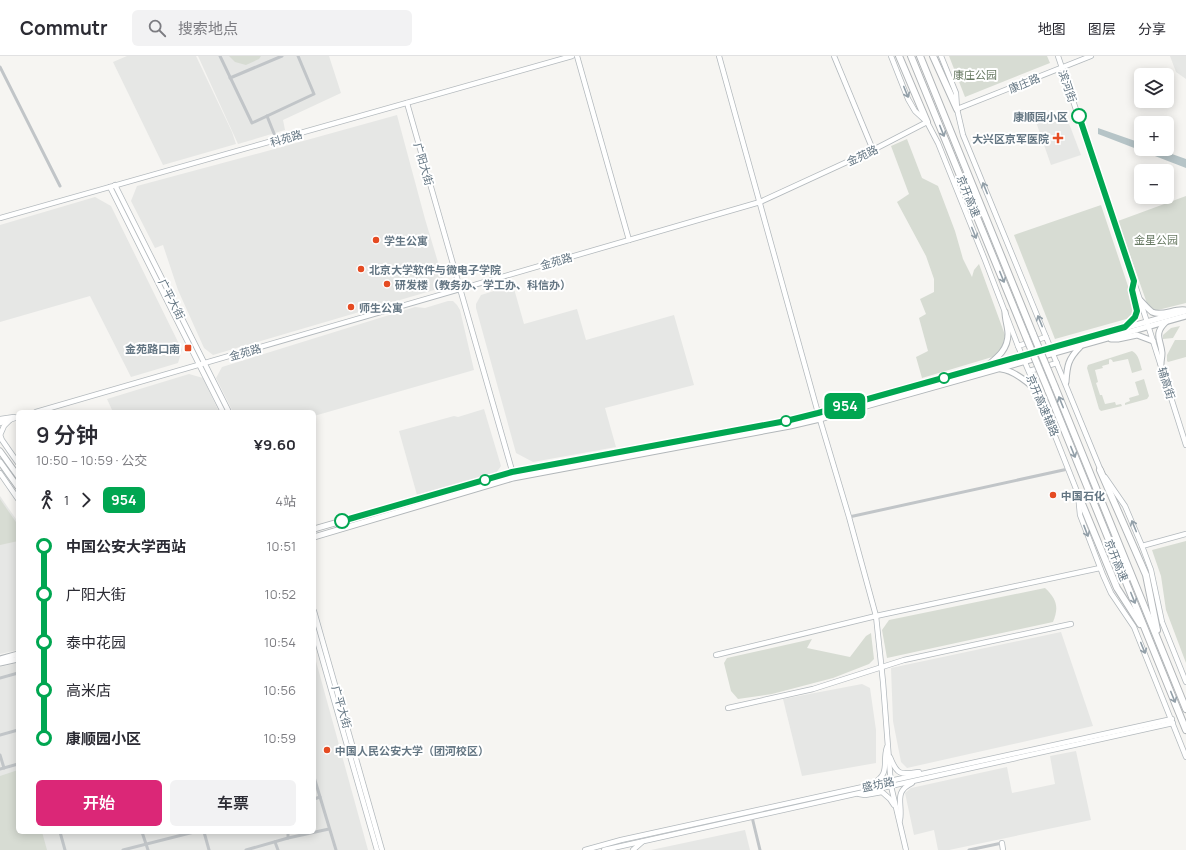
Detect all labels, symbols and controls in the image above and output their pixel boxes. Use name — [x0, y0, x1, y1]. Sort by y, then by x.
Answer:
search box — [132, 10, 412, 46]
text: Commutr — [20, 15, 108, 41]
icon: search — [146, 17, 168, 39]
text: 搜索地点 — [178, 18, 238, 39]
text: 地图 — [1038, 19, 1066, 38]
text: 图层 — [1088, 19, 1116, 38]
text: 分享 — [1138, 19, 1166, 38]
park label: 康庄公园 — [953, 67, 997, 82]
street label: 滨河街 — [1056, 68, 1080, 104]
map controls — [1134, 68, 1174, 204]
button: layers — [1134, 68, 1174, 108]
street label: 康庄路 — [1006, 70, 1042, 96]
one-way arrow — [902, 86, 910, 98]
marker: 康顺园小区 — [1071, 108, 1087, 124]
place label: 康顺园小区 — [1013, 109, 1068, 124]
button: + — [1134, 116, 1174, 156]
one-way arrow — [939, 125, 946, 137]
street label: 科苑路 — [268, 126, 304, 150]
place label: 大兴区京军医院 — [972, 131, 1049, 146]
marker: 大兴区京军医院 — [1052, 132, 1064, 144]
street label: 广阳大街 — [411, 141, 437, 187]
street label: 金苑路 — [844, 141, 880, 169]
button: − — [1134, 164, 1174, 204]
street label: 京开高速 — [954, 173, 984, 219]
one-way arrow — [980, 182, 988, 194]
one-way arrow — [971, 226, 979, 238]
park label: 金星公园 — [1134, 232, 1178, 247]
place label: 学生公寓 — [384, 233, 428, 248]
marker: 学生公寓 — [371, 235, 381, 245]
street label: 金苑路 — [538, 249, 574, 273]
place label: 北京大学软件与微电子学院 — [369, 262, 501, 277]
marker: 北京大学软件与微电子学院 — [356, 264, 366, 274]
one-way arrow — [998, 271, 1006, 283]
street label: 广平大街 — [155, 276, 189, 322]
place label: 研发楼（教务办、学工办、科信办） — [395, 277, 571, 292]
marker: 研发楼（教务办、学工办、科信办） — [382, 279, 392, 289]
place label: 师生公寓 — [359, 300, 403, 315]
marker: 师生公寓 — [346, 302, 356, 312]
one-way arrow — [1035, 315, 1043, 327]
street label: 金苑路 — [227, 340, 263, 364]
place label: 金苑路口南 — [125, 341, 180, 356]
marker: 金苑路口南 — [183, 343, 193, 353]
street label: 辅高街 — [1155, 365, 1179, 401]
unlabelled marker — [938, 372, 950, 384]
street label: 京开高速辅路 — [1023, 372, 1063, 438]
line badge: 954 — [822, 393, 868, 419]
text: 954 — [832, 396, 858, 415]
one-way arrow — [1057, 396, 1065, 408]
unlabelled marker — [780, 415, 792, 427]
text: 9 分钟 — [36, 420, 98, 450]
text: ¥9.60 — [254, 434, 296, 455]
one-way arrow — [1070, 445, 1078, 457]
text: 10:50 – 10:59 · 公交 — [36, 451, 147, 469]
unlabelled marker — [479, 474, 491, 486]
place label: 中国石化 — [1061, 488, 1105, 503]
icon: walk — [36, 489, 58, 511]
icon: forward — [75, 489, 97, 511]
text: 954 — [111, 490, 137, 509]
marker: 中国石化 — [1048, 490, 1058, 500]
text: 1 — [64, 491, 69, 509]
text: 4站 — [275, 492, 296, 510]
unlabelled marker — [334, 513, 350, 529]
one-way arrow — [1130, 520, 1137, 532]
one-way arrow — [1083, 525, 1091, 537]
text: 中国公安大学西站 — [66, 536, 186, 557]
text: 10:51 — [267, 537, 296, 555]
street label: 京开高速 — [1102, 537, 1132, 583]
text: 广阳大街 — [66, 584, 126, 605]
text: 10:52 — [265, 585, 296, 603]
one-way arrow — [1130, 592, 1137, 604]
text: 泰中花园 — [66, 632, 126, 653]
text: 10:54 — [264, 633, 296, 651]
one-way arrow — [1139, 641, 1147, 653]
text: 高米店 — [66, 680, 111, 701]
text: 10:56 — [264, 681, 296, 699]
street label: 广平大街 — [329, 684, 355, 730]
one-way arrow — [1170, 691, 1177, 703]
text: 康顺园小区 — [66, 728, 141, 749]
text: 10:59 — [264, 729, 296, 747]
place label: 中国人民公安大学（团河校区） — [335, 743, 489, 758]
marker: 中国人民公安大学（团河校区） — [322, 745, 332, 755]
street label: 盛坊路 — [860, 773, 896, 795]
button: 开始 — [36, 780, 162, 826]
button: 车票 — [170, 780, 296, 826]

